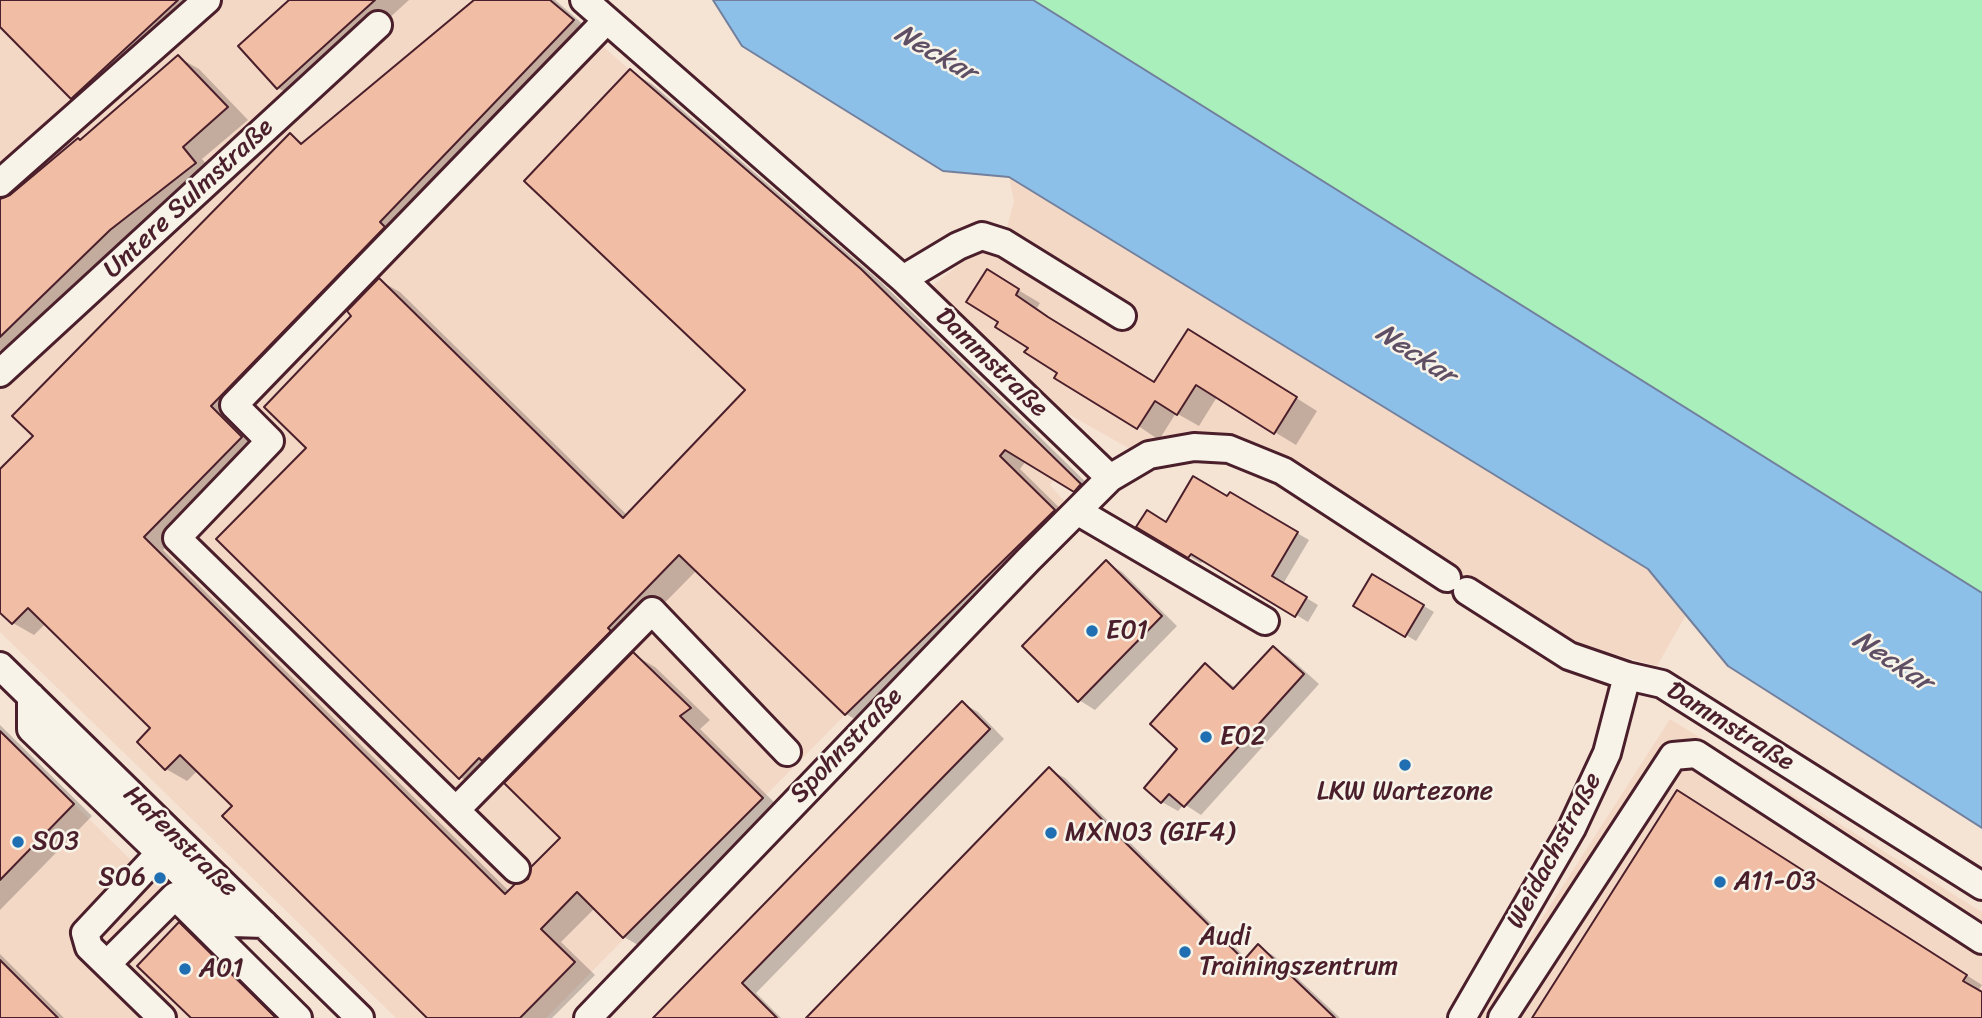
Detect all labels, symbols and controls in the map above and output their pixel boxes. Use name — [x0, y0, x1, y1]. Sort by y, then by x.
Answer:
water label: Neckar — [888, 17, 982, 91]
street label: Untere Sulmstraße — [98, 112, 280, 286]
street label: Dammstraße — [928, 302, 1054, 424]
water label: Neckar — [1369, 317, 1461, 393]
place label: E01 — [1106, 615, 1148, 647]
marker: E01 — [1084, 623, 1100, 639]
water label: Neckar — [1846, 624, 1938, 700]
street label: Dammstraße — [1660, 675, 1800, 779]
street label: Spohnstraße — [784, 682, 910, 810]
place label: E02 — [1220, 721, 1266, 753]
marker: E02 — [1198, 729, 1214, 745]
marker: LKW Wartezone — [1397, 757, 1413, 773]
street label: Weidachstraße — [1501, 768, 1609, 934]
place label: LKW Wartezone — [1317, 776, 1493, 808]
street label: Hafenstraße — [116, 780, 244, 904]
place label: MXN03 (GIF4) — [1065, 817, 1234, 849]
marker: MXN03 (GIF4) — [1043, 825, 1059, 841]
place label: S03 — [32, 826, 79, 858]
marker: S03 — [10, 834, 26, 850]
place label: S06 — [98, 862, 146, 894]
place label: A11-03 — [1734, 866, 1816, 898]
marker: S06 — [152, 870, 168, 886]
marker: A11-03 — [1712, 874, 1728, 890]
place label: Audi Trainingszentrum — [1199, 921, 1398, 982]
marker: Audi Trainingszentrum — [1177, 944, 1193, 960]
place label: A01 — [199, 953, 244, 985]
marker: A01 — [177, 961, 193, 977]

